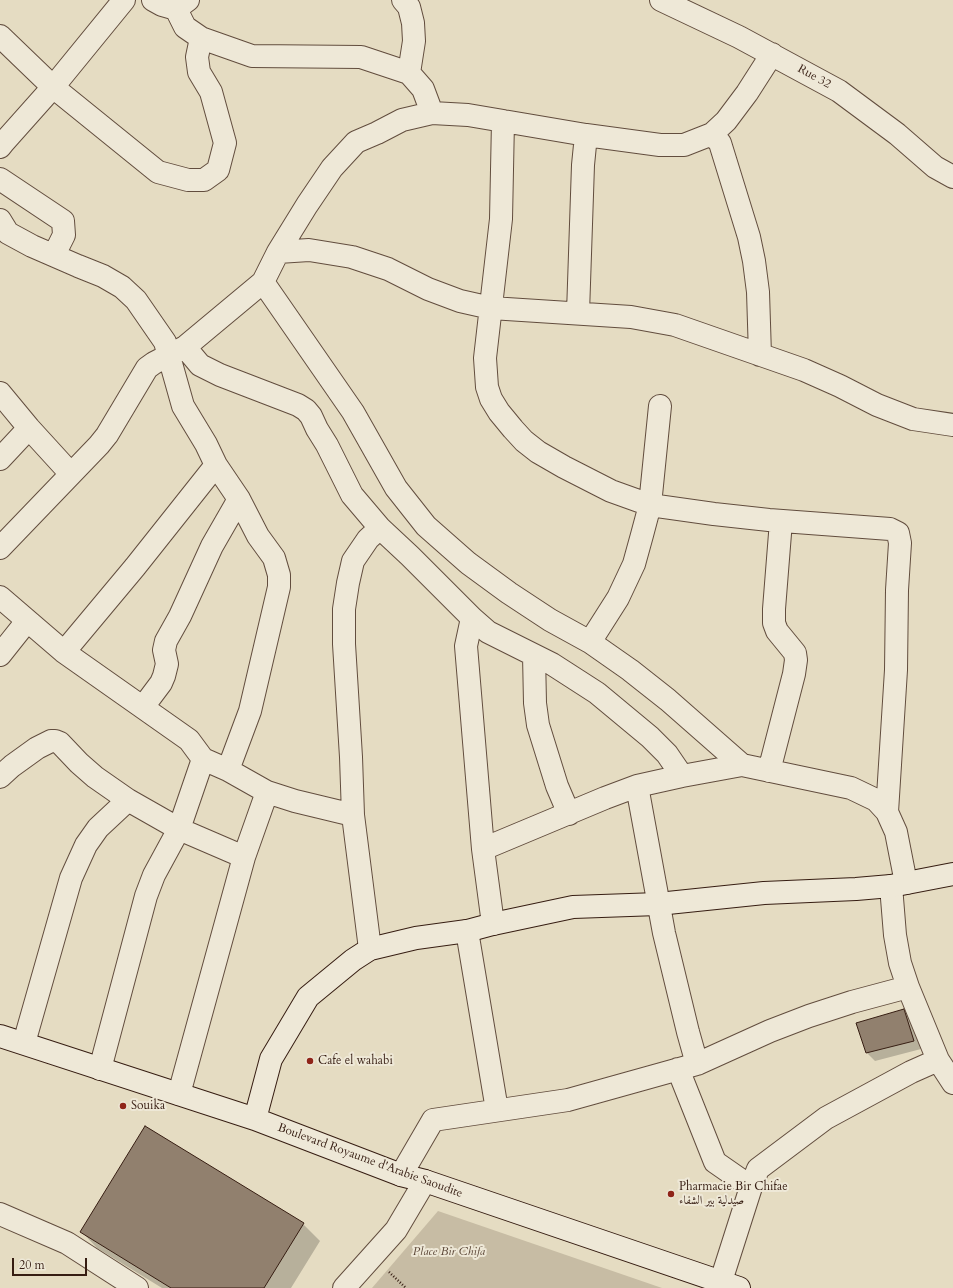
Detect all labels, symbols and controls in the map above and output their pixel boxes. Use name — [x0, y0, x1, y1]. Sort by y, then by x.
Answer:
street label: Rue 32 — [795, 62, 833, 92]
place label: Cafe el wahabi — [318, 1054, 393, 1068]
marker: Cafe el wahabi — [305, 1056, 315, 1066]
place label: Souika — [131, 1099, 165, 1113]
marker: Souika — [118, 1101, 128, 1111]
street label: Boulevard Royaume d'Arabie Saoudite — [276, 1121, 464, 1201]
place label: Pharmacie Bir Chifae صيدلية بير الشفاء — [679, 1180, 788, 1208]
marker: Pharmacie Bir Chifae صيدلية بير الشفاء — [666, 1189, 676, 1199]
park label: Place Bir Chifa — [413, 1245, 485, 1259]
scale bar — [14, 1250, 89, 1276]
text: 20 m — [19, 1257, 45, 1273]

